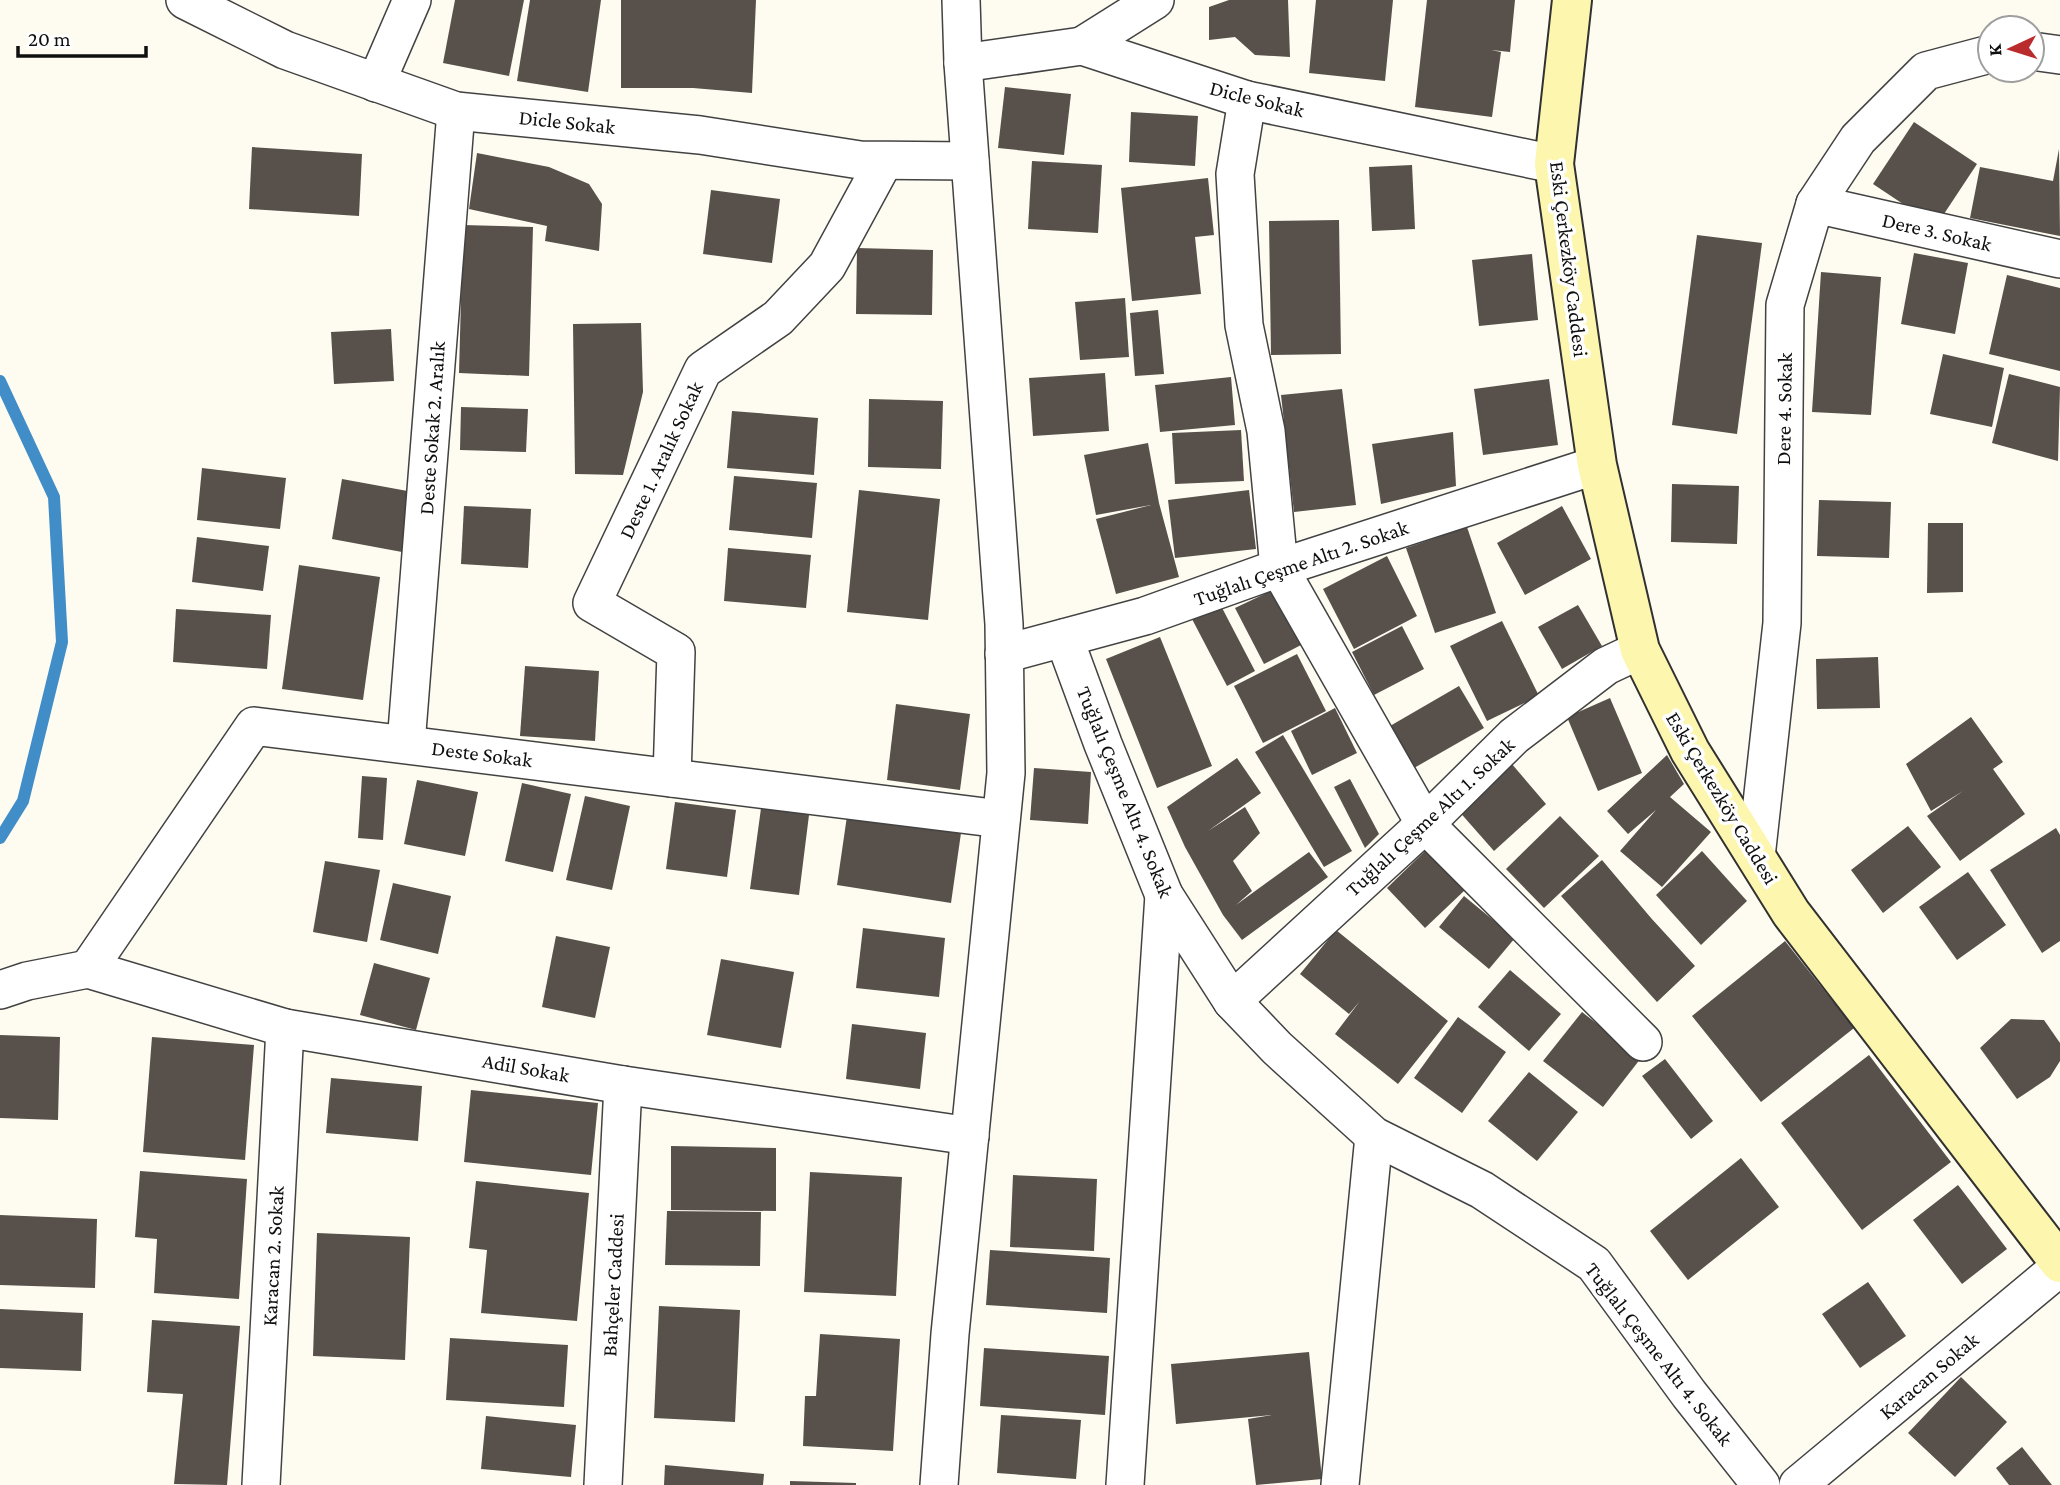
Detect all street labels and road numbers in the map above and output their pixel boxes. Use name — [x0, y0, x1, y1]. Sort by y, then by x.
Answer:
street label: Dicle Sokak — [1207, 76, 1307, 122]
street label: Dicle Sokak — [518, 105, 616, 139]
street label: Eski Çerkezköy Caddesi — [1545, 160, 1593, 359]
street label: Dere 3. Sokak — [1880, 208, 1994, 256]
street label: Deste Sokak 2. Aralık — [414, 340, 450, 516]
street label: Dere 4. Sokak — [1771, 352, 1797, 466]
street label: Deste 1. Aralık Sokak — [614, 378, 708, 542]
street label: Tuğlalı Çeşme Altı 2. Sokak — [1191, 515, 1411, 611]
street label: Tuğlalı Çeşme Altı 4. Sokak — [1072, 683, 1178, 901]
street label: Eski Çerkezköy Caddesi — [1661, 707, 1783, 889]
street label: Tuğlalı Çeşme Altı 1. Sokak — [1341, 733, 1519, 901]
street label: Deste Sokak — [430, 736, 534, 772]
street label: Adil Sokak — [481, 1049, 571, 1087]
street label: Karacan 2. Sokak — [257, 1185, 289, 1327]
street label: Bahçeler Caddesi — [597, 1212, 629, 1357]
street label: Tuğlalı Çeşme Altı 4. Sokak — [1580, 1258, 1738, 1450]
street label: Karacan Sokak — [1875, 1328, 1983, 1424]

